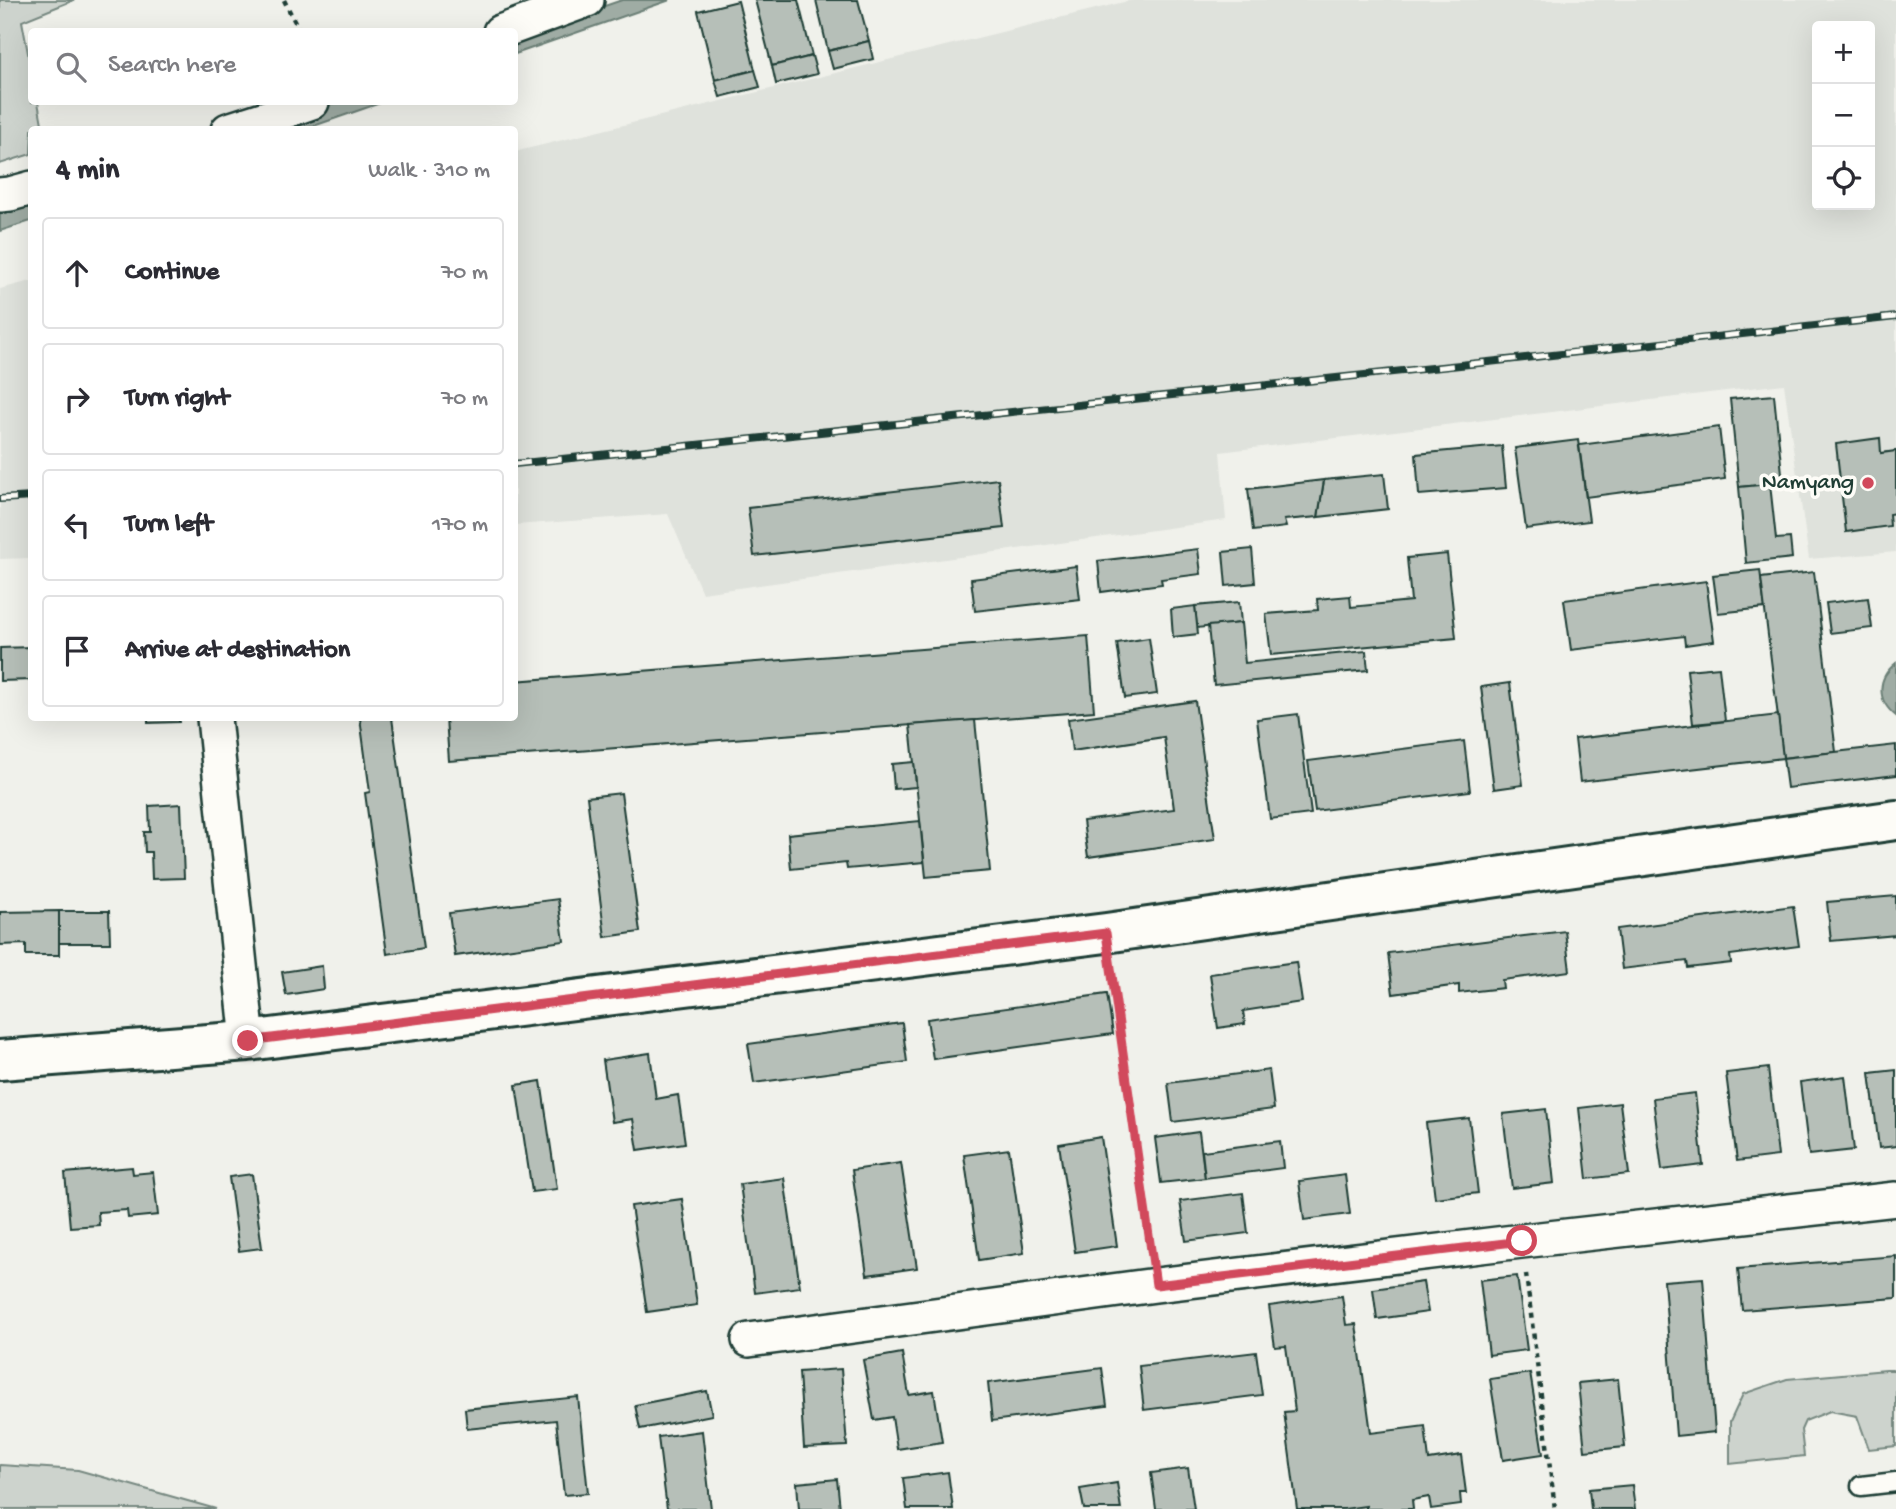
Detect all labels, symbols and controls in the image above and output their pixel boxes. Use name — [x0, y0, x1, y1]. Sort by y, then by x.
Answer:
map controls — [1812, 21, 1875, 210]
button: + — [1812, 21, 1875, 84]
search box — [28, 28, 518, 105]
icon: search — [52, 48, 90, 86]
text: Search here — [108, 51, 236, 82]
button: − — [1812, 84, 1875, 147]
button: locate — [1812, 147, 1875, 210]
text: 4 min — [56, 154, 119, 189]
text: Walk · 310 m — [368, 158, 490, 185]
icon: ahead — [58, 254, 96, 292]
text: Continue — [125, 258, 219, 289]
text: 70 m — [441, 260, 488, 287]
icon: right — [58, 380, 96, 418]
text: Turn right — [125, 384, 229, 415]
text: 70 m — [441, 386, 488, 413]
place label: Namyang — [1762, 470, 1854, 497]
marker: Namyang — [1860, 475, 1876, 491]
icon: left — [58, 506, 96, 544]
text: Turn left — [125, 510, 213, 541]
text: 170 m — [432, 512, 488, 539]
icon: arrive — [58, 632, 96, 670]
text: Arrive at destination — [125, 636, 350, 667]
route end — [232, 1025, 263, 1056]
route start — [1506, 1225, 1537, 1256]

